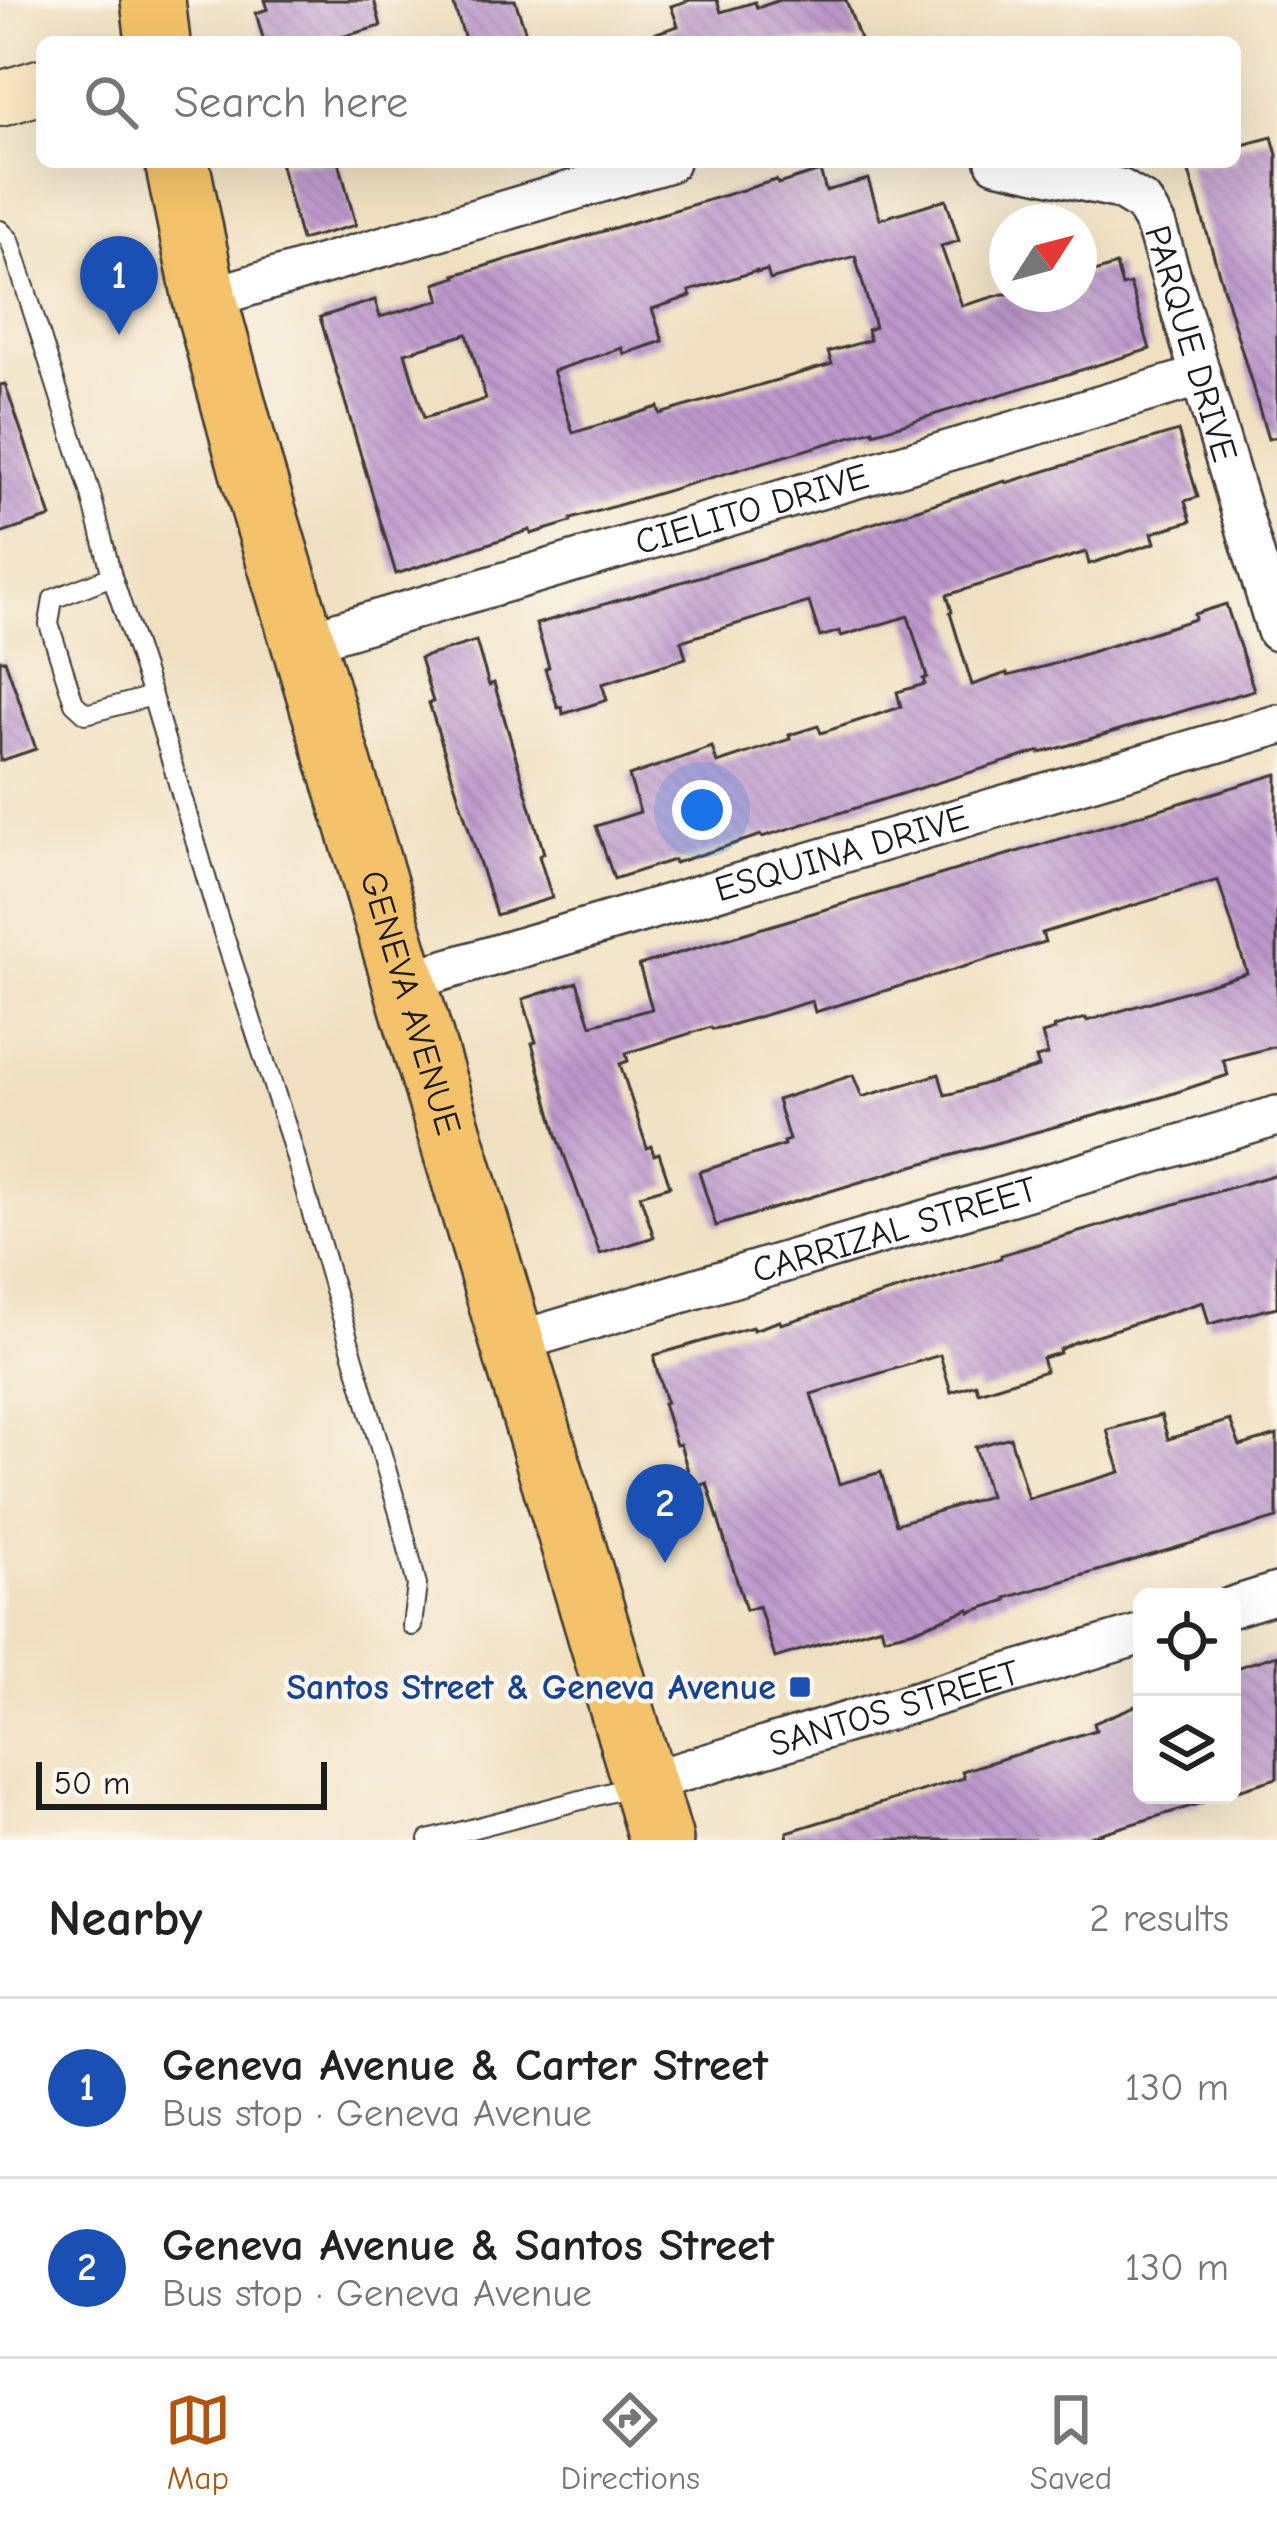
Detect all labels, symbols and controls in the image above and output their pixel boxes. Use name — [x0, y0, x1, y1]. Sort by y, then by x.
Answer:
search box — [36, 36, 1241, 168]
icon: search — [78, 69, 144, 135]
text: Search here — [174, 76, 408, 128]
north arrow — [989, 204, 1097, 312]
street label: PARQUE DRIVE — [1136, 221, 1246, 467]
pin: 1 — [80, 236, 158, 335]
street label: CIELITO DRIVE — [630, 455, 873, 563]
your location — [672, 780, 732, 840]
street label: ESQUINA DRIVE — [710, 797, 973, 910]
street label: GENEVA AVENUE — [352, 866, 470, 1140]
street label: CARRIZAL STREET — [748, 1168, 1042, 1291]
pin: 2 — [626, 1464, 704, 1563]
map controls — [1133, 1588, 1241, 1804]
button: locate — [1133, 1588, 1241, 1696]
street label: SANTOS STREET — [764, 1651, 1024, 1765]
place label: Santos Street & Geneva Avenue — [286, 1667, 776, 1708]
marker: Santos Street & Geneva Avenue — [787, 1674, 813, 1700]
button: layers — [1133, 1696, 1241, 1804]
scale bar — [36, 1756, 327, 1809]
text: 50 m — [54, 1764, 130, 1802]
text: Nearby — [48, 1889, 202, 1948]
text: 2 results — [1089, 1896, 1229, 1941]
text: Geneva Avenue & Carter Street — [162, 2039, 768, 2091]
text: 1 — [79, 2065, 95, 2110]
text: 130 m — [1125, 2065, 1229, 2110]
text: Bus stop · Geneva Avenue — [162, 2091, 592, 2136]
text: Geneva Avenue & Santos Street — [162, 2219, 774, 2271]
text: 2 — [77, 2245, 97, 2290]
text: 130 m — [1125, 2245, 1229, 2290]
text: Bus stop · Geneva Avenue — [162, 2271, 592, 2316]
tab: Map — [165, 2387, 231, 2497]
tab: Directions — [561, 2387, 700, 2497]
tab: Saved — [1030, 2387, 1112, 2497]

